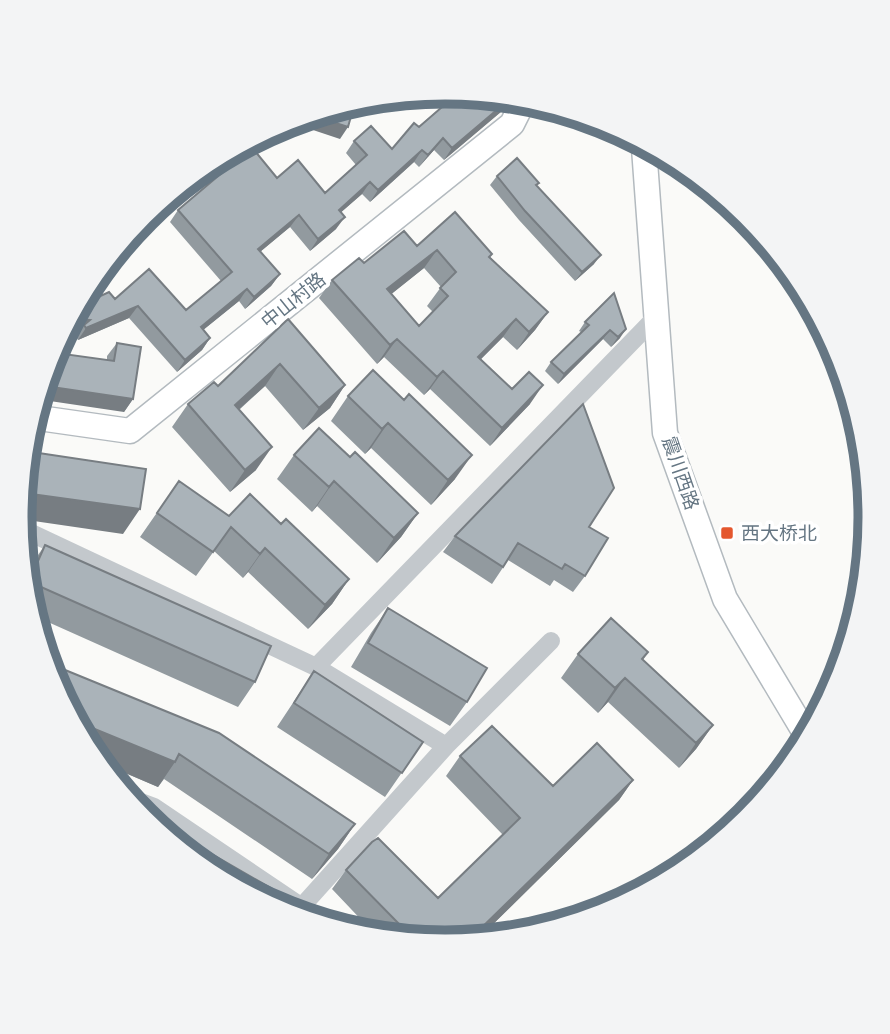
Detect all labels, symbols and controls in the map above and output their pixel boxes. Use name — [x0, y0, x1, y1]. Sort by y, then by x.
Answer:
street label: 中山村路 — [255, 266, 331, 334]
street label: 震川西路 — [656, 433, 706, 513]
place label: 西大桥北 — [741, 520, 817, 546]
marker: 西大桥北 — [719, 525, 735, 541]

